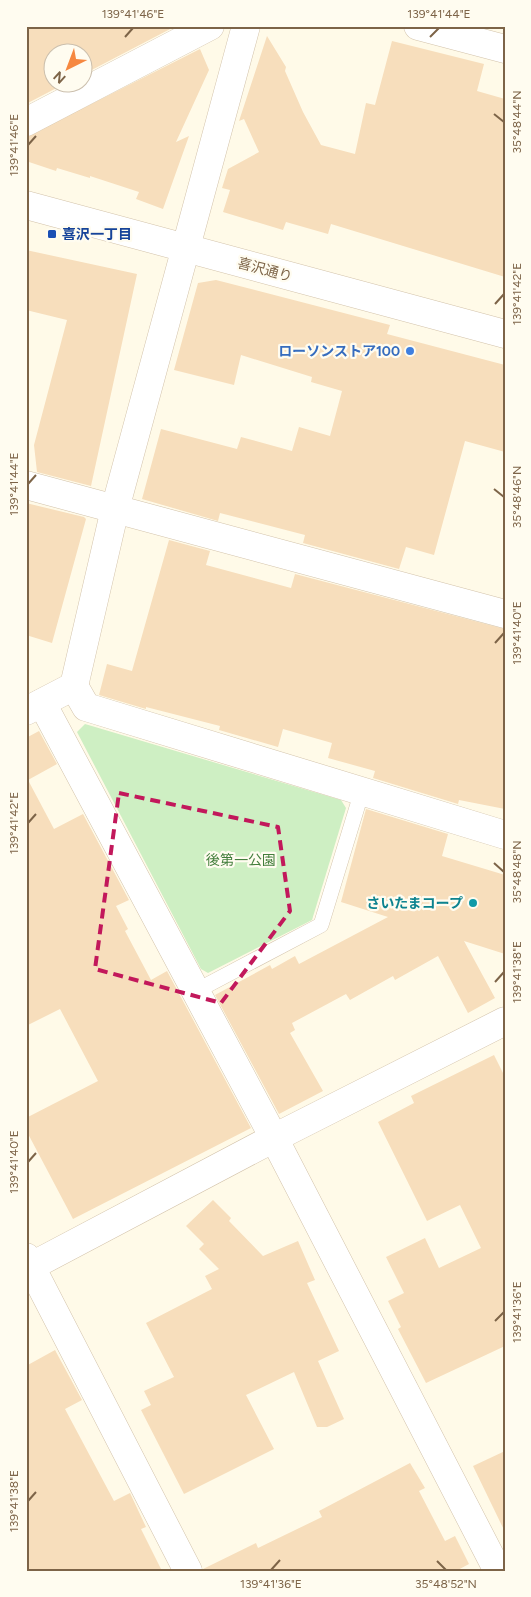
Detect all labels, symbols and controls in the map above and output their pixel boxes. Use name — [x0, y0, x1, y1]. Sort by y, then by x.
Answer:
text: 139°41'46"E — [102, 7, 164, 21]
text: 139°41'44"E — [407, 7, 471, 21]
north arrow — [42, 42, 92, 92]
text: N — [50, 67, 69, 87]
text: 35°48'44"N — [510, 90, 524, 154]
text: 139°41'46"E — [7, 114, 21, 176]
place label: 喜沢一丁目 — [62, 226, 132, 243]
marker: 喜沢一丁目 — [46, 228, 58, 240]
street label: 喜沢通り — [236, 255, 294, 285]
text: 139°41'42"E — [510, 263, 524, 325]
place label: ローソンストア100 — [278, 343, 400, 360]
marker: ローソンストア100 — [404, 345, 416, 357]
text: 139°41'44"E — [7, 452, 21, 516]
text: 35°48'46"N — [510, 466, 524, 528]
text: 139°41'40"E — [510, 601, 524, 665]
text: 139°41'42"E — [7, 792, 21, 854]
text: 35°48'48"N — [510, 840, 524, 904]
park label: 後第一公園 — [206, 852, 276, 869]
place label: さいたまコープ — [366, 895, 463, 912]
marker: さいたまコープ — [467, 897, 479, 909]
text: 139°41'38"E — [510, 941, 524, 1003]
text: 139°41'40"E — [7, 1130, 21, 1194]
text: 139°41'36"E — [510, 1281, 524, 1343]
text: 139°41'38"E — [7, 1470, 21, 1532]
text: 139°41'36"E — [240, 1577, 302, 1591]
text: 35°48'52"N — [415, 1577, 477, 1591]

